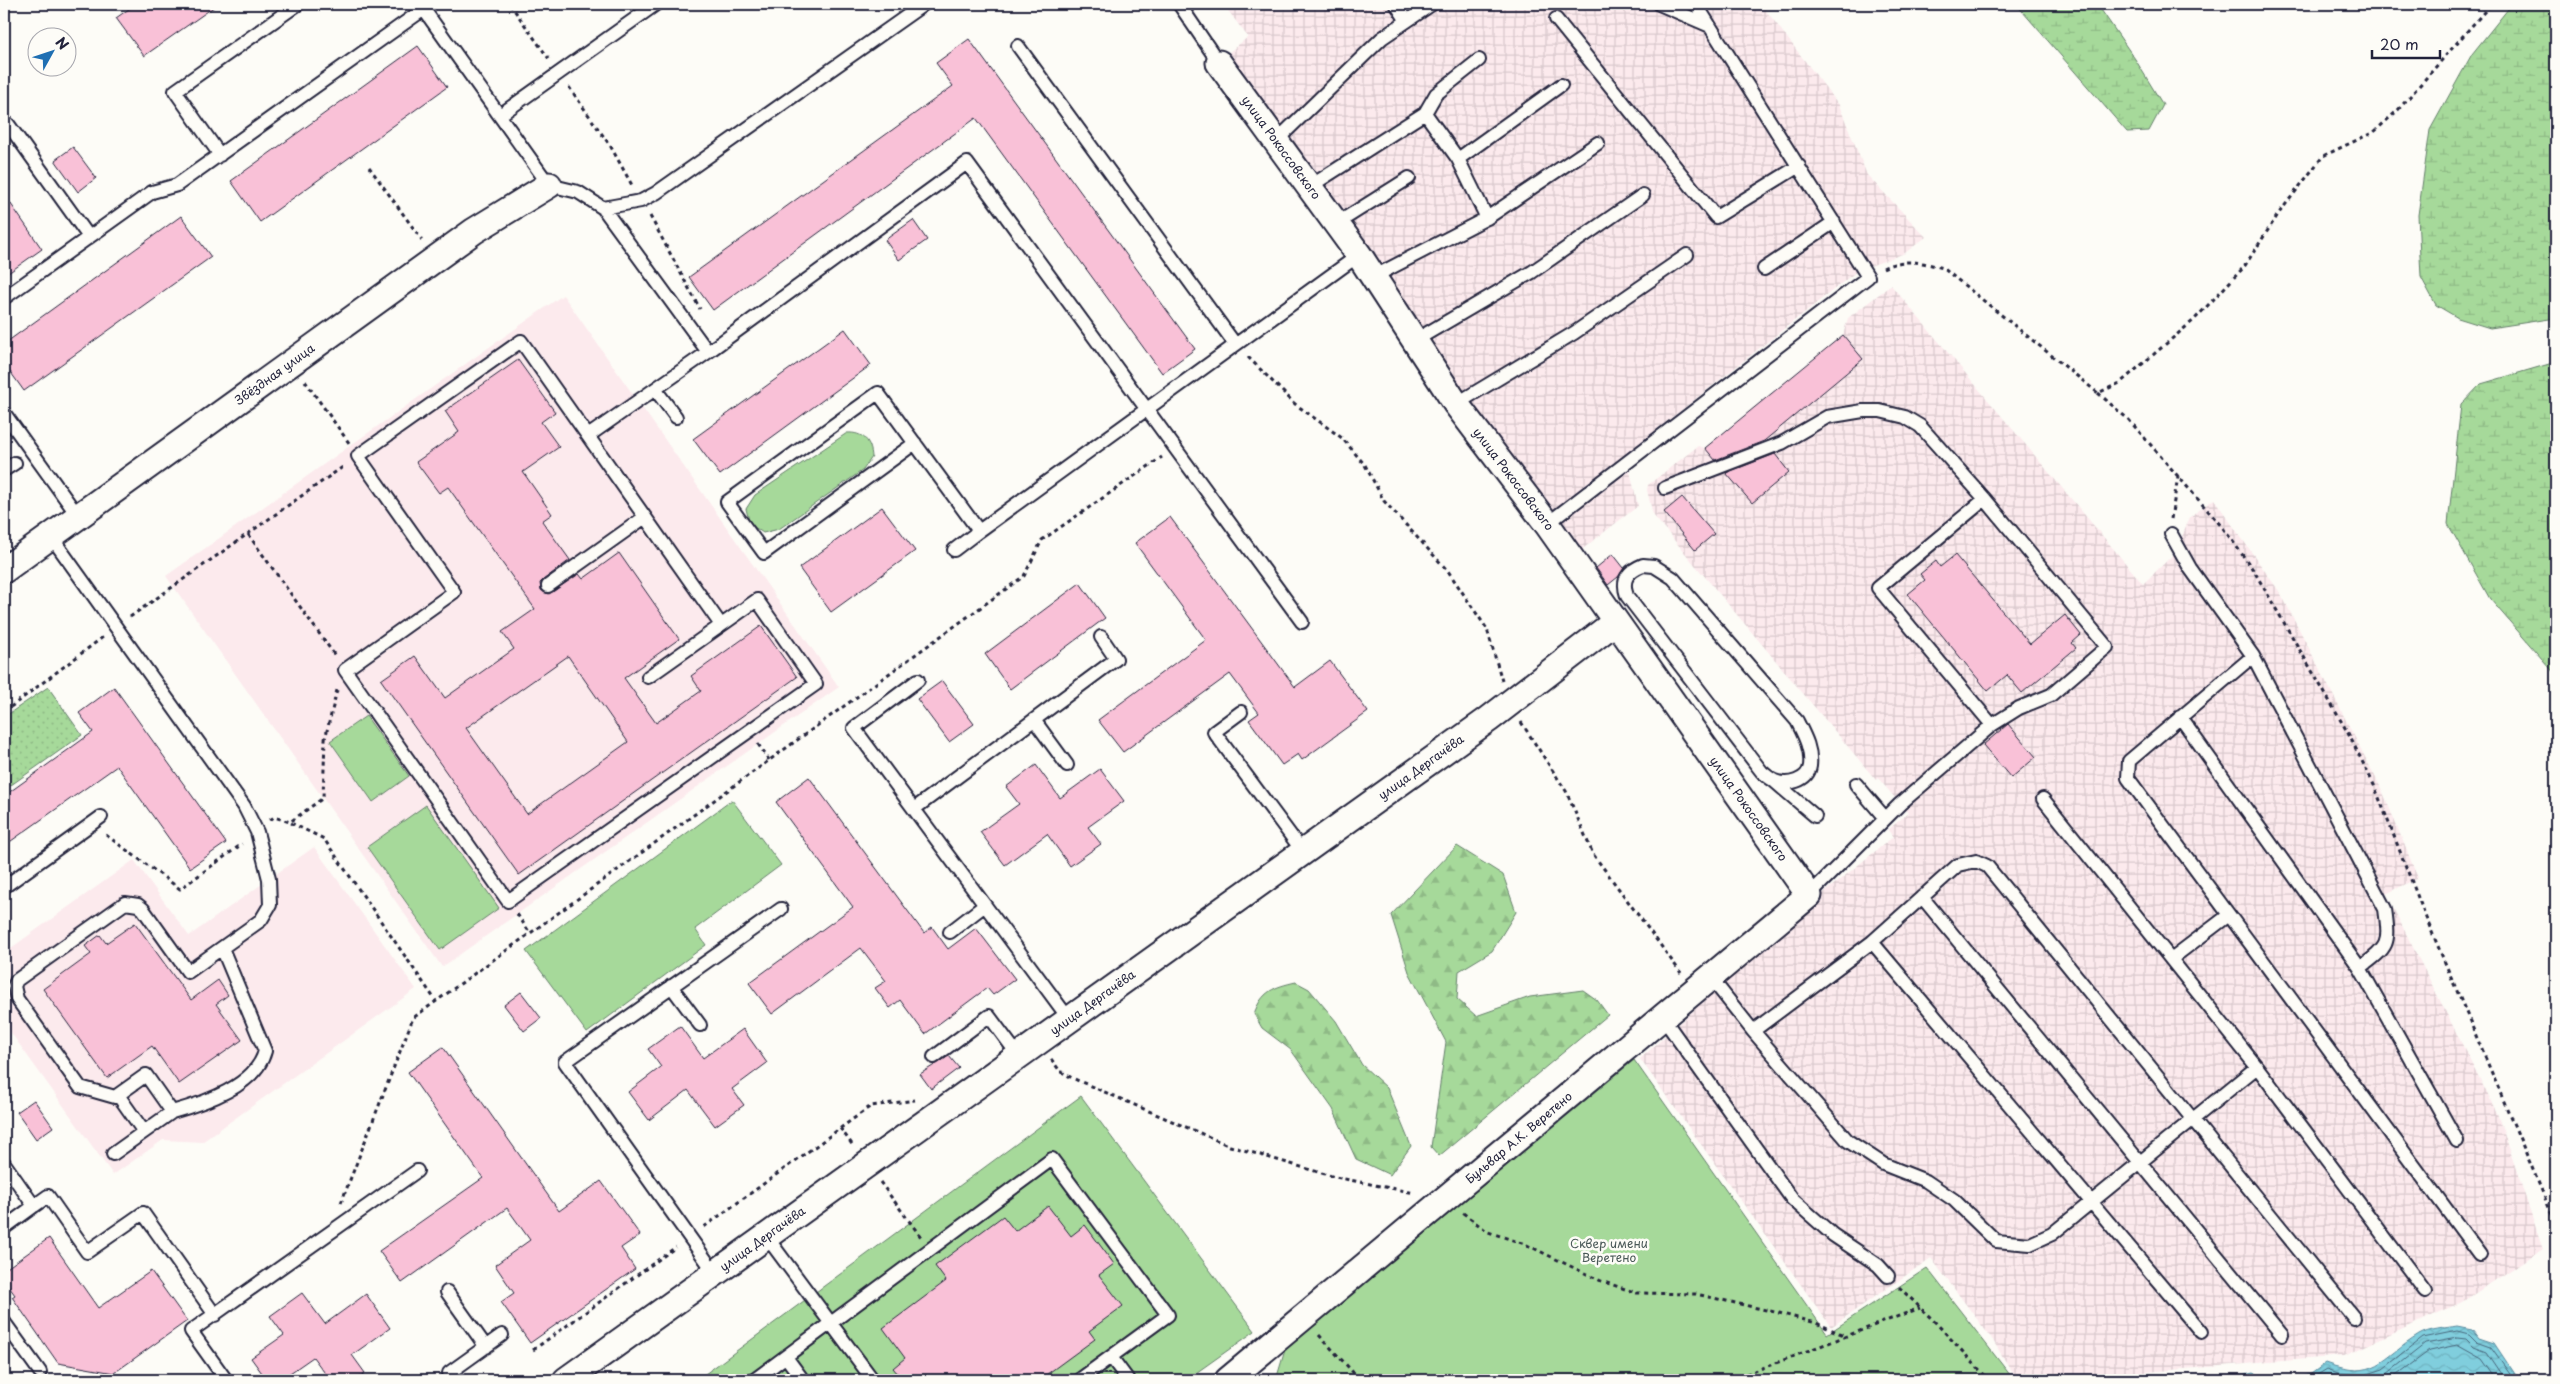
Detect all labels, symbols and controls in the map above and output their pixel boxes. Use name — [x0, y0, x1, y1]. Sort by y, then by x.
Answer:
north arrow — [28, 28, 78, 78]
scale bar — [2372, 28, 2440, 60]
text: N — [51, 32, 74, 54]
text: 20 m — [2380, 32, 2419, 55]
street label: улица Рокоссовского — [1238, 92, 1326, 203]
street label: Звёздная улица — [231, 339, 318, 409]
street label: улица Рокоссовского — [1469, 424, 1559, 534]
street label: улица Дергачёва — [1374, 729, 1468, 804]
street label: улица Рокоссовского — [1706, 752, 1793, 865]
street label: улица Дергачёва — [1046, 965, 1139, 1039]
street label: Бульвар А.К. Веретено — [1461, 1087, 1576, 1187]
street label: улица Дергачёва — [716, 1201, 809, 1275]
park label: Сквер имени Веретено — [1570, 1234, 1648, 1266]

